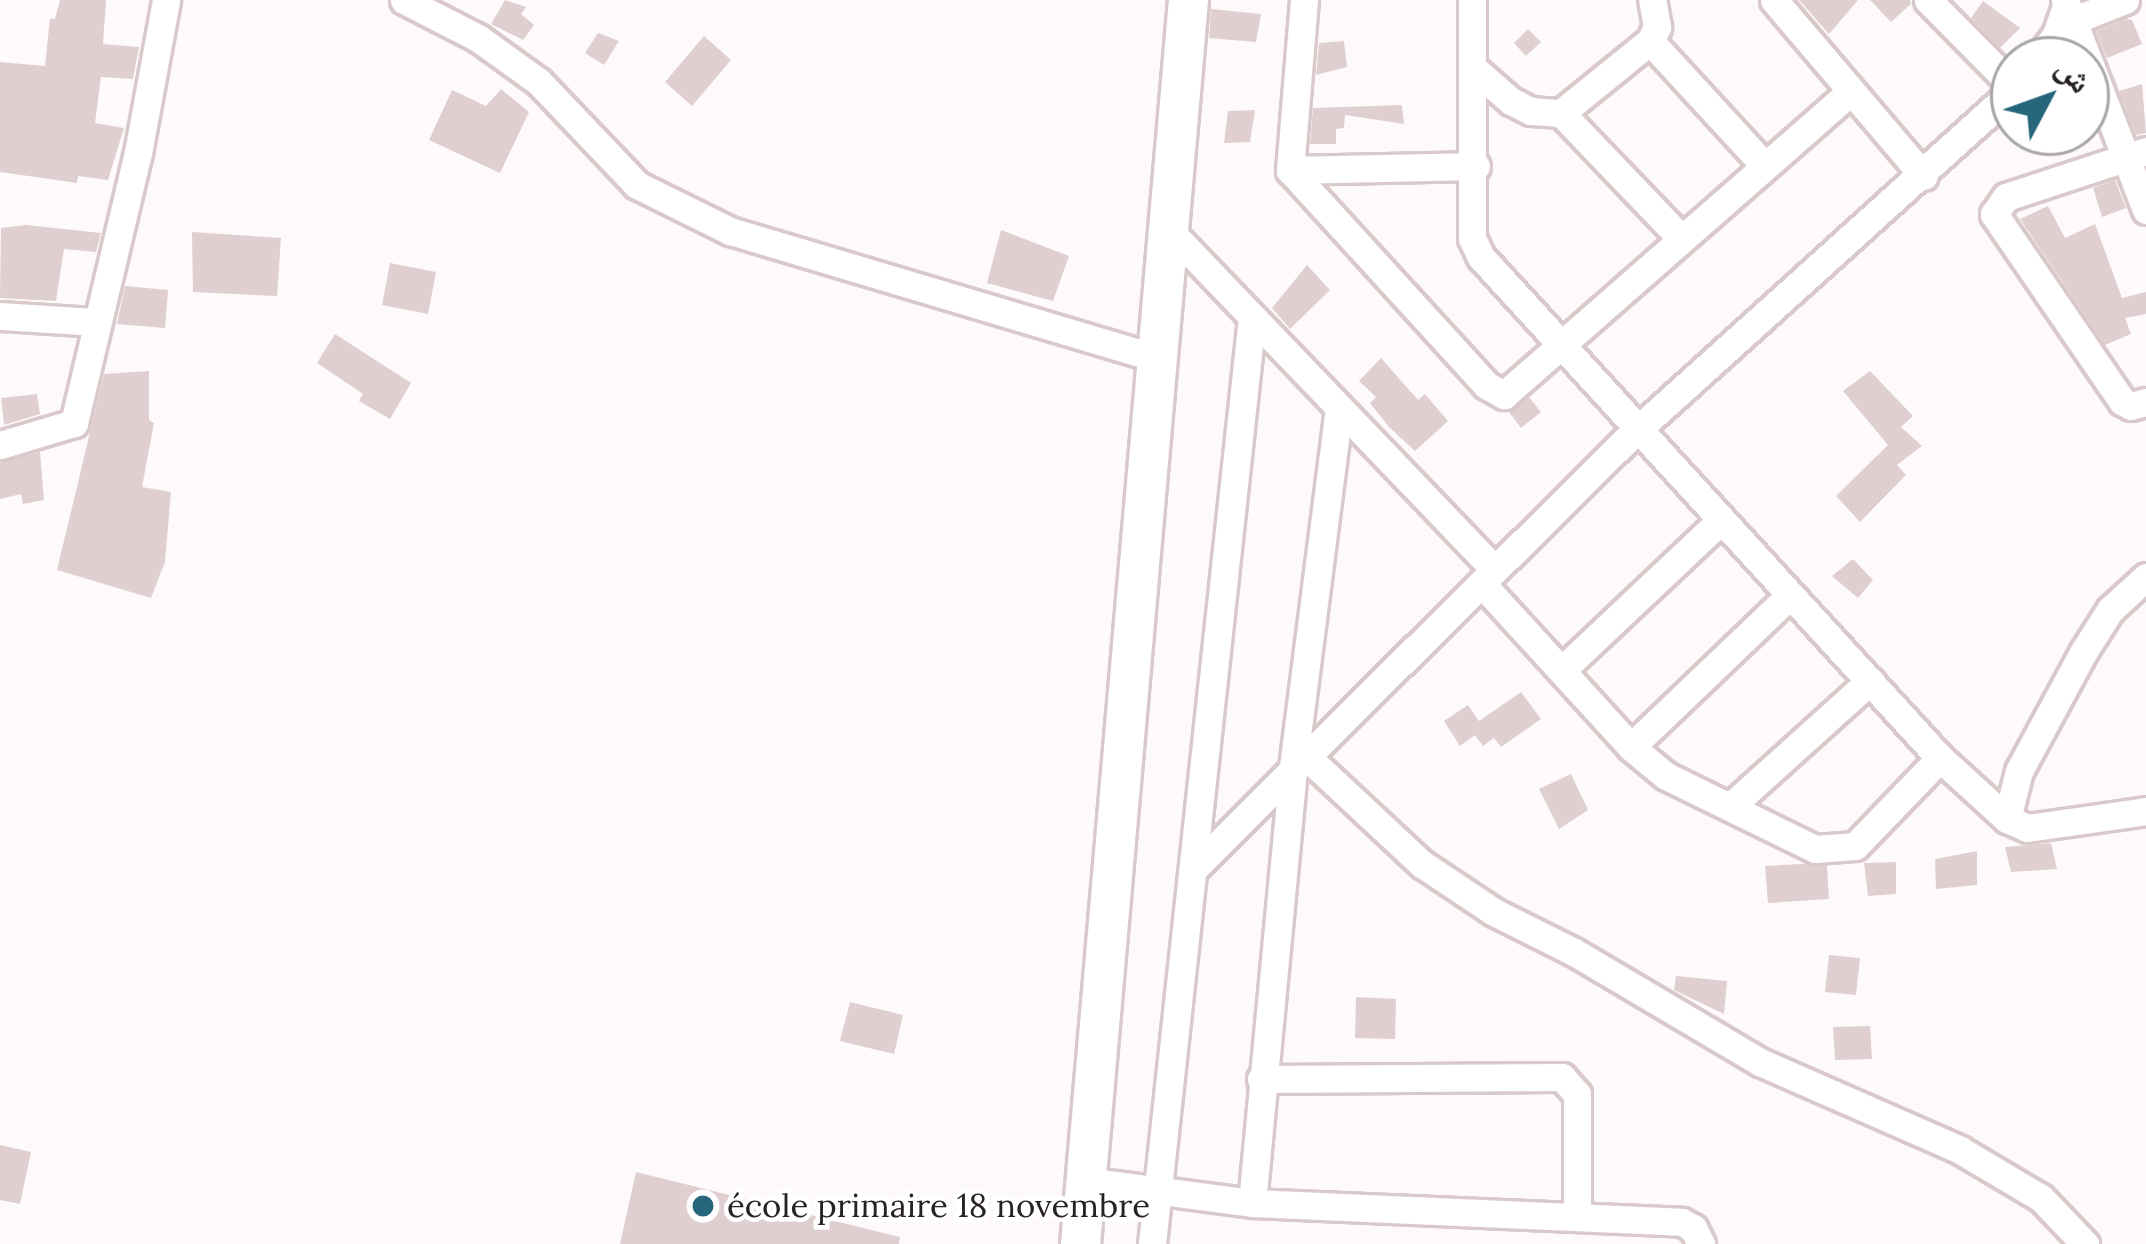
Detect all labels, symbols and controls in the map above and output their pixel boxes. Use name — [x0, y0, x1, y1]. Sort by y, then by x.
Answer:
north arrow — [1990, 36, 2110, 156]
text: ش — [2048, 47, 2102, 101]
place label: école primaire 18 novembre — [727, 1186, 1150, 1226]
marker: école primaire 18 novembre — [690, 1193, 716, 1219]

